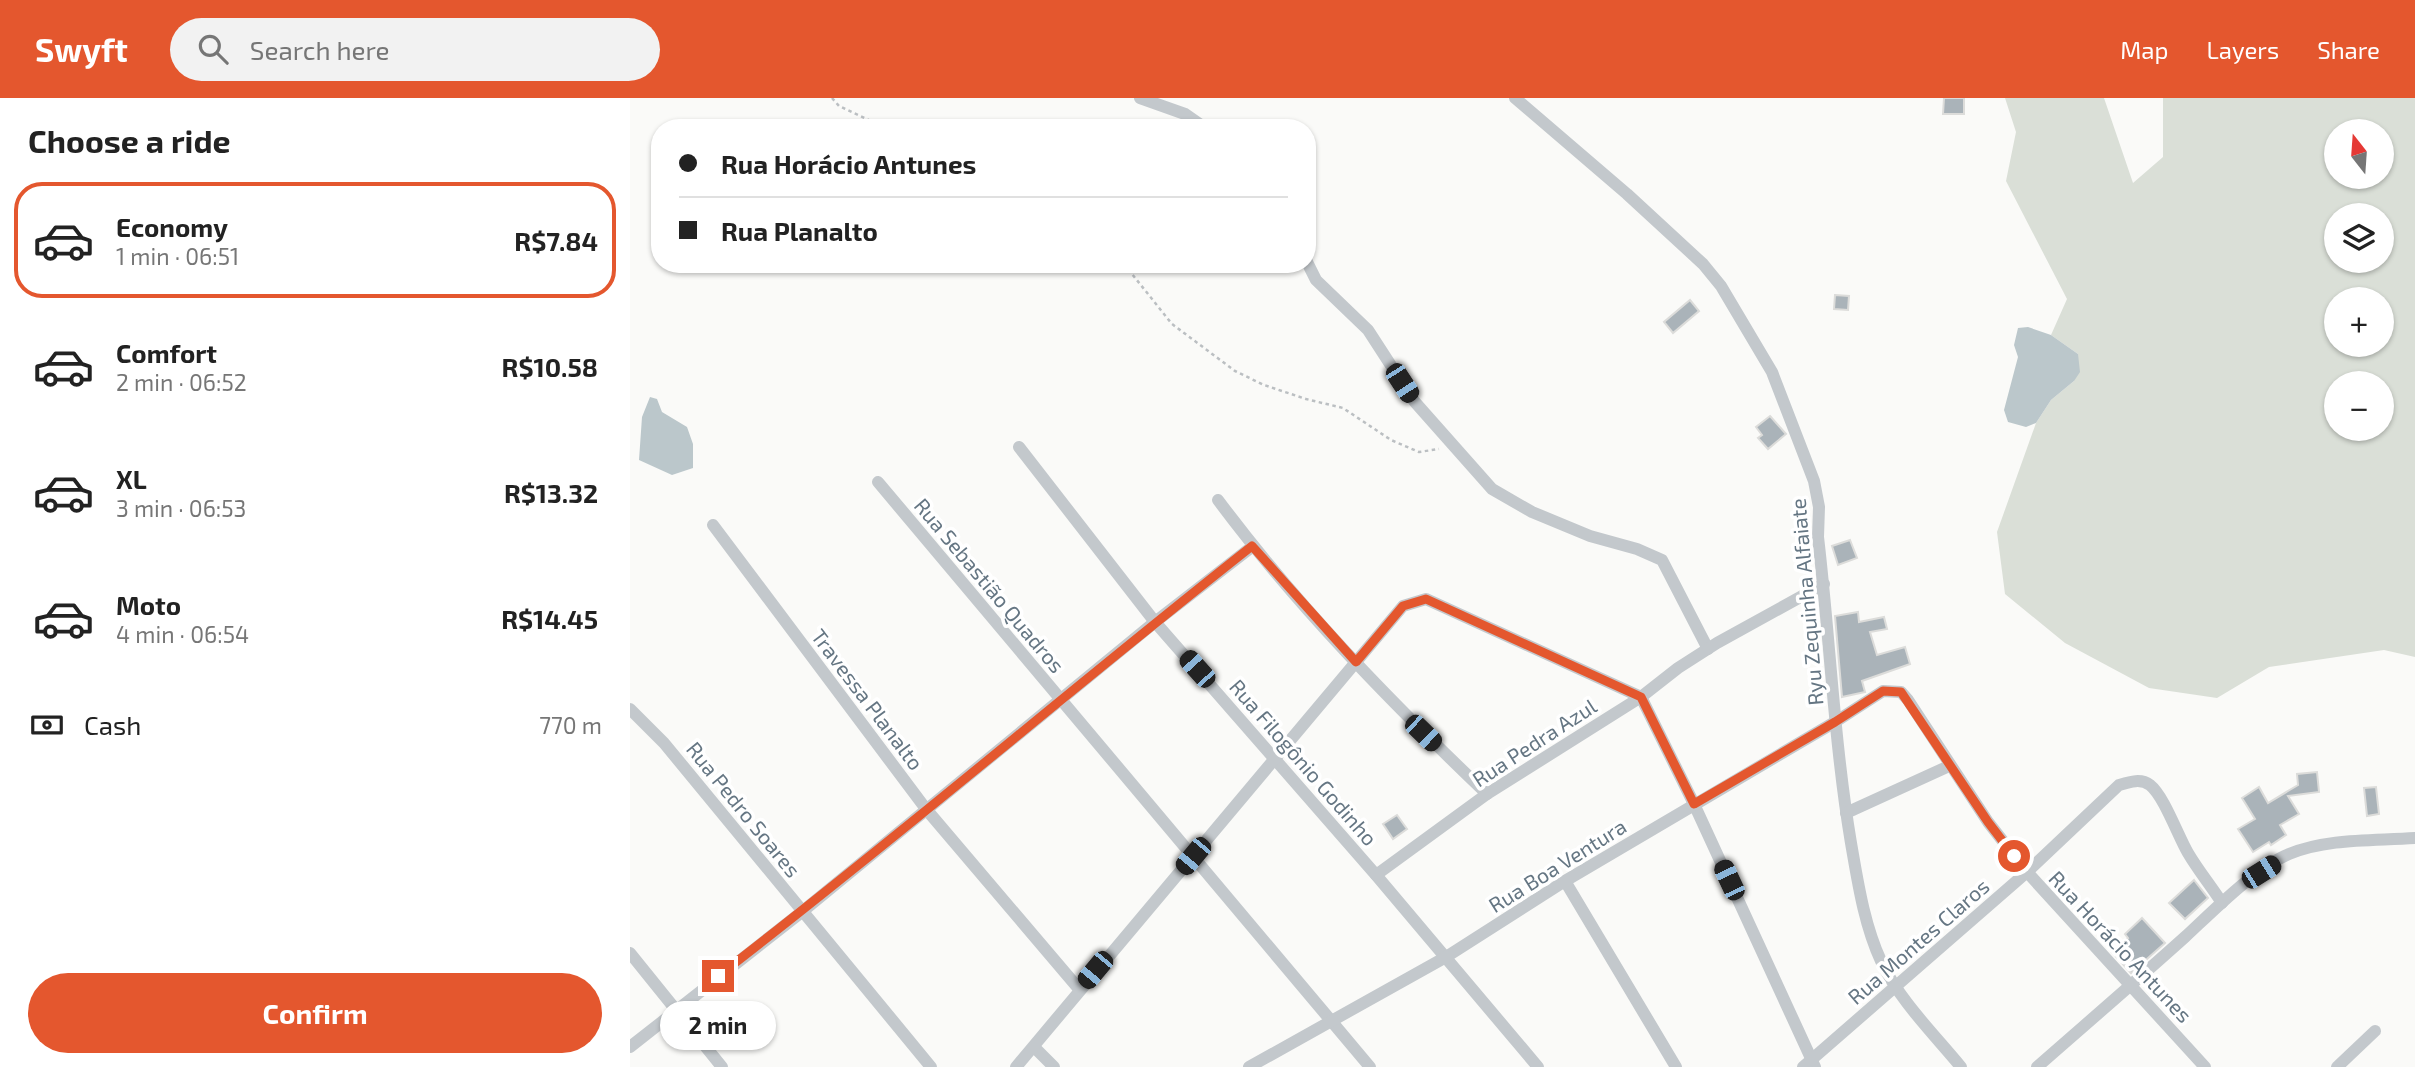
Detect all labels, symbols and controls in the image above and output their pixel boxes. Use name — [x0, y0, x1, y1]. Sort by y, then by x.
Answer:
search box — [170, 18, 660, 81]
text: Swyft — [35, 29, 128, 69]
icon: search — [194, 30, 232, 68]
text: Search here — [250, 34, 390, 65]
text: Map — [2120, 35, 2168, 64]
text: Layers — [2206, 35, 2279, 64]
text: Share — [2317, 35, 2380, 64]
north arrow — [2324, 119, 2394, 189]
map controls — [2324, 119, 2394, 441]
text: Choose a ride — [28, 121, 231, 159]
text: Rua Horácio Antunes — [721, 148, 976, 179]
button: layers — [2324, 203, 2394, 273]
icon: car — [32, 209, 95, 272]
text: Economy — [116, 211, 228, 242]
text: Rua Planalto — [721, 215, 878, 246]
text: R$7.84 — [514, 225, 598, 256]
text: 1 min · 06:51 — [116, 242, 239, 270]
button: + — [2324, 287, 2394, 357]
icon: car — [32, 335, 95, 398]
text: Comfort — [116, 337, 217, 368]
text: R$10.58 — [502, 351, 598, 382]
car — [1382, 360, 1423, 406]
text: 2 min · 06:52 — [116, 368, 247, 396]
button: − — [2324, 371, 2394, 441]
icon: car — [32, 461, 95, 524]
text: XL — [116, 463, 147, 494]
text: R$13.32 — [504, 477, 598, 508]
street label: Rua Sebastião Quadros — [909, 493, 1070, 678]
text: 3 min · 06:53 — [116, 494, 246, 522]
street label: Ryu Zequinha Alfaiate — [1784, 497, 1828, 707]
icon: car — [32, 587, 95, 650]
text: Moto — [116, 589, 181, 620]
text: R$14.45 — [501, 603, 598, 634]
text: 4 min · 06:54 — [116, 620, 249, 648]
street label: Travessa Planalto — [807, 624, 929, 774]
car — [1176, 646, 1219, 692]
street label: Rua Filogônio Godinho — [1225, 674, 1383, 850]
street label: Rua Pedra Azul — [1467, 692, 1601, 791]
icon: cash — [28, 706, 66, 744]
text: Cash — [84, 709, 141, 740]
text: 770 m — [539, 711, 602, 739]
car — [1401, 711, 1446, 755]
street label: Rua Pedro Soares — [682, 736, 806, 882]
street label: Rua Boa Ventura — [1484, 813, 1630, 917]
car — [1172, 833, 1215, 879]
route start — [1998, 840, 2030, 872]
car — [2238, 852, 2285, 892]
car — [1711, 857, 1748, 903]
street label: Rua Horácio Antunes — [2044, 865, 2198, 1027]
street label: Rua Montes Claros — [1842, 873, 1994, 1009]
car — [1074, 947, 1117, 993]
route end — [702, 960, 734, 992]
button: Confirm — [28, 973, 602, 1053]
callout: 2 min — [660, 1001, 776, 1050]
text: 2 min — [689, 1011, 747, 1039]

